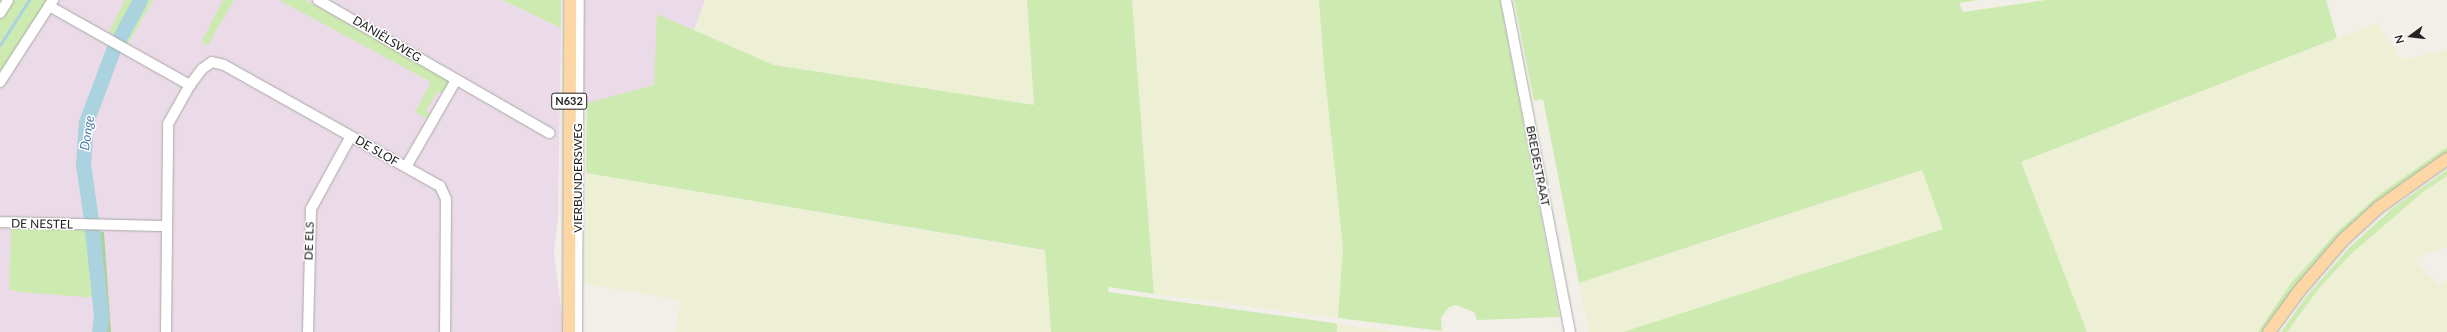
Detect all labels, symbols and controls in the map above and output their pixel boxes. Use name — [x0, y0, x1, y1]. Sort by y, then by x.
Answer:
street label: DANIËLSWEG — [350, 13, 424, 65]
north arrow — [2391, 16, 2431, 56]
text: N — [2392, 33, 2406, 45]
road number: N632 — [551, 92, 587, 110]
water label: Donge — [77, 114, 97, 152]
street label: VIERBUNDERSWEG — [571, 123, 585, 233]
street label: BREDESTRAAT — [1523, 124, 1553, 208]
street label: DE SLOF — [353, 133, 401, 169]
street label: DE NESTEL — [11, 216, 73, 232]
street label: DE ELS — [301, 221, 317, 261]

